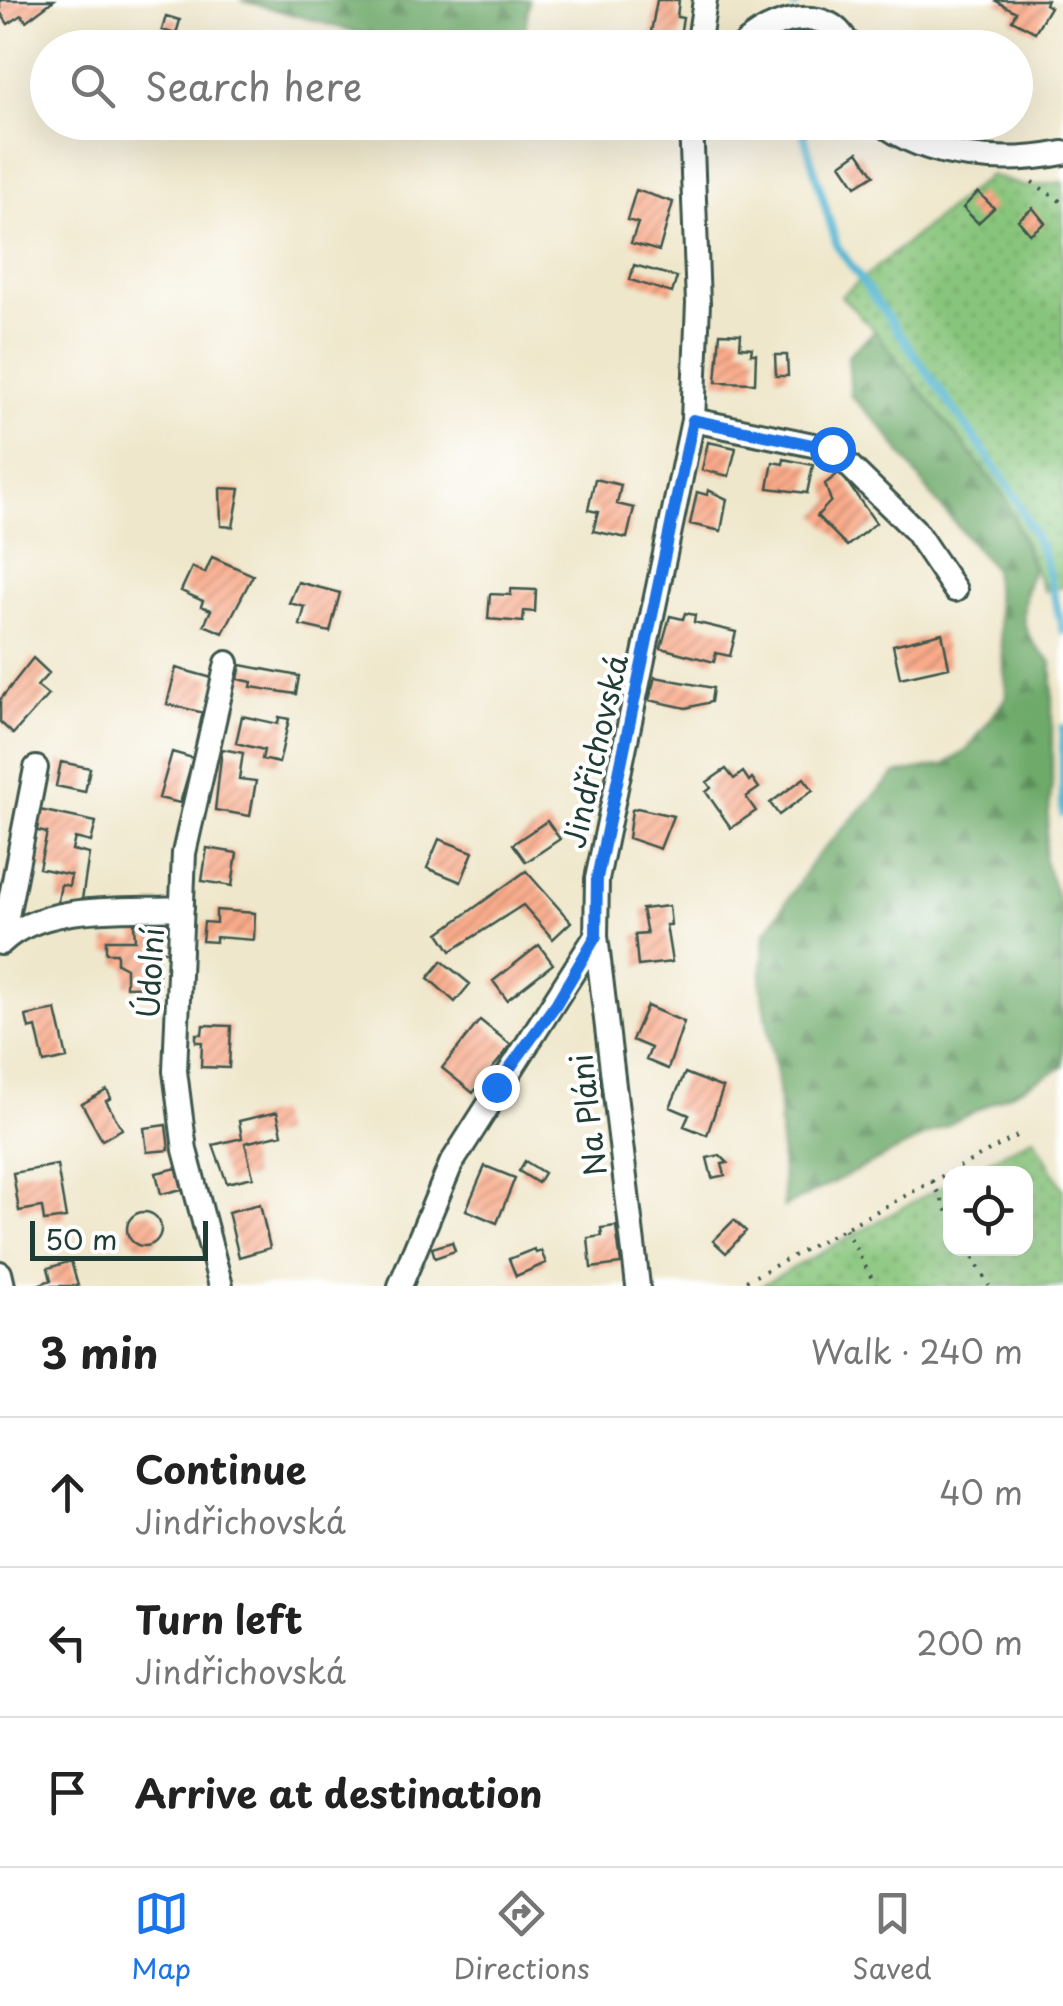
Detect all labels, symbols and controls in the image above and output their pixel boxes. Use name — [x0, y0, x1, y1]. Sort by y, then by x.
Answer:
search box — [30, 30, 1033, 140]
text: Search here — [145, 57, 362, 114]
icon: search — [65, 58, 120, 113]
route start — [810, 427, 856, 473]
street label: Jindřichovská — [550, 649, 638, 852]
street label: Údolní — [124, 926, 174, 1020]
street label: Na Pláni — [557, 1051, 617, 1179]
route end — [474, 1065, 520, 1111]
map controls — [943, 1166, 1033, 1256]
button: locate — [943, 1166, 1033, 1256]
scale bar — [30, 1216, 208, 1260]
text: 50 m — [45, 1217, 118, 1260]
text: 3 min — [40, 1320, 158, 1383]
text: Walk · 240 m — [811, 1327, 1023, 1375]
text: Continue — [135, 1440, 306, 1497]
icon: ahead — [40, 1465, 95, 1520]
text: 40 m — [939, 1468, 1023, 1516]
text: Jindřichovská — [135, 1497, 346, 1545]
text: Turn left — [135, 1590, 303, 1647]
icon: left — [40, 1615, 95, 1670]
text: 200 m — [916, 1618, 1023, 1666]
text: Jindřichovská — [135, 1647, 346, 1695]
text: Arrive at destination — [135, 1764, 543, 1821]
icon: arrive — [40, 1765, 95, 1820]
tab: Map — [131, 1886, 191, 1989]
tab: Directions — [454, 1886, 590, 1989]
tab: Saved — [852, 1886, 932, 1989]

